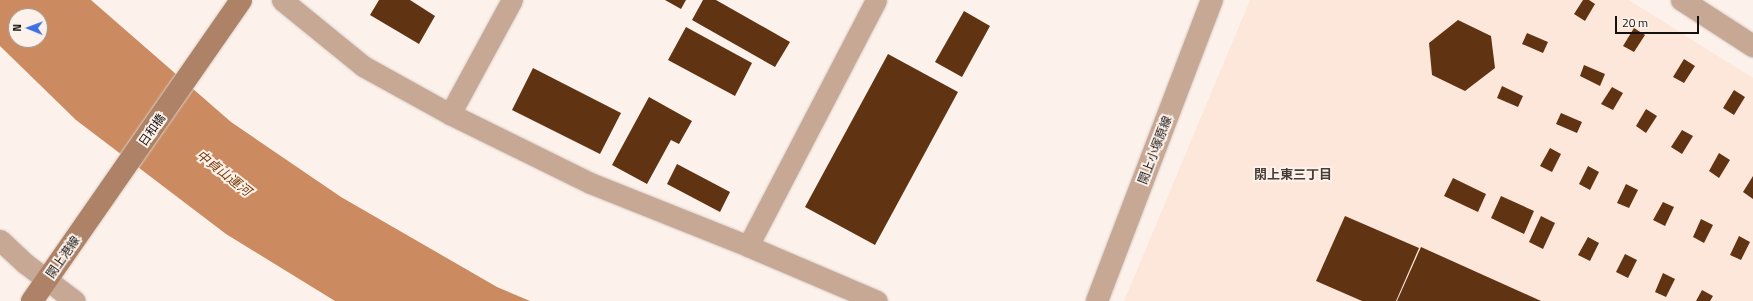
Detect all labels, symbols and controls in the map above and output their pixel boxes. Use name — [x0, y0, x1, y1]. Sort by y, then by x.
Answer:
north arrow — [8, 8, 48, 48]
scale bar — [1617, 8, 1701, 34]
text: 20 m — [1622, 13, 1648, 32]
text: N — [9, 24, 25, 32]
street label: 日和橋 — [136, 111, 168, 149]
street label: 閖上小塚原線 — [1135, 114, 1175, 186]
water label: 中貞山運河 — [194, 147, 254, 199]
district label: 閖上東三丁目 — [1254, 166, 1332, 182]
street label: 閖上港線 — [43, 233, 83, 281]

